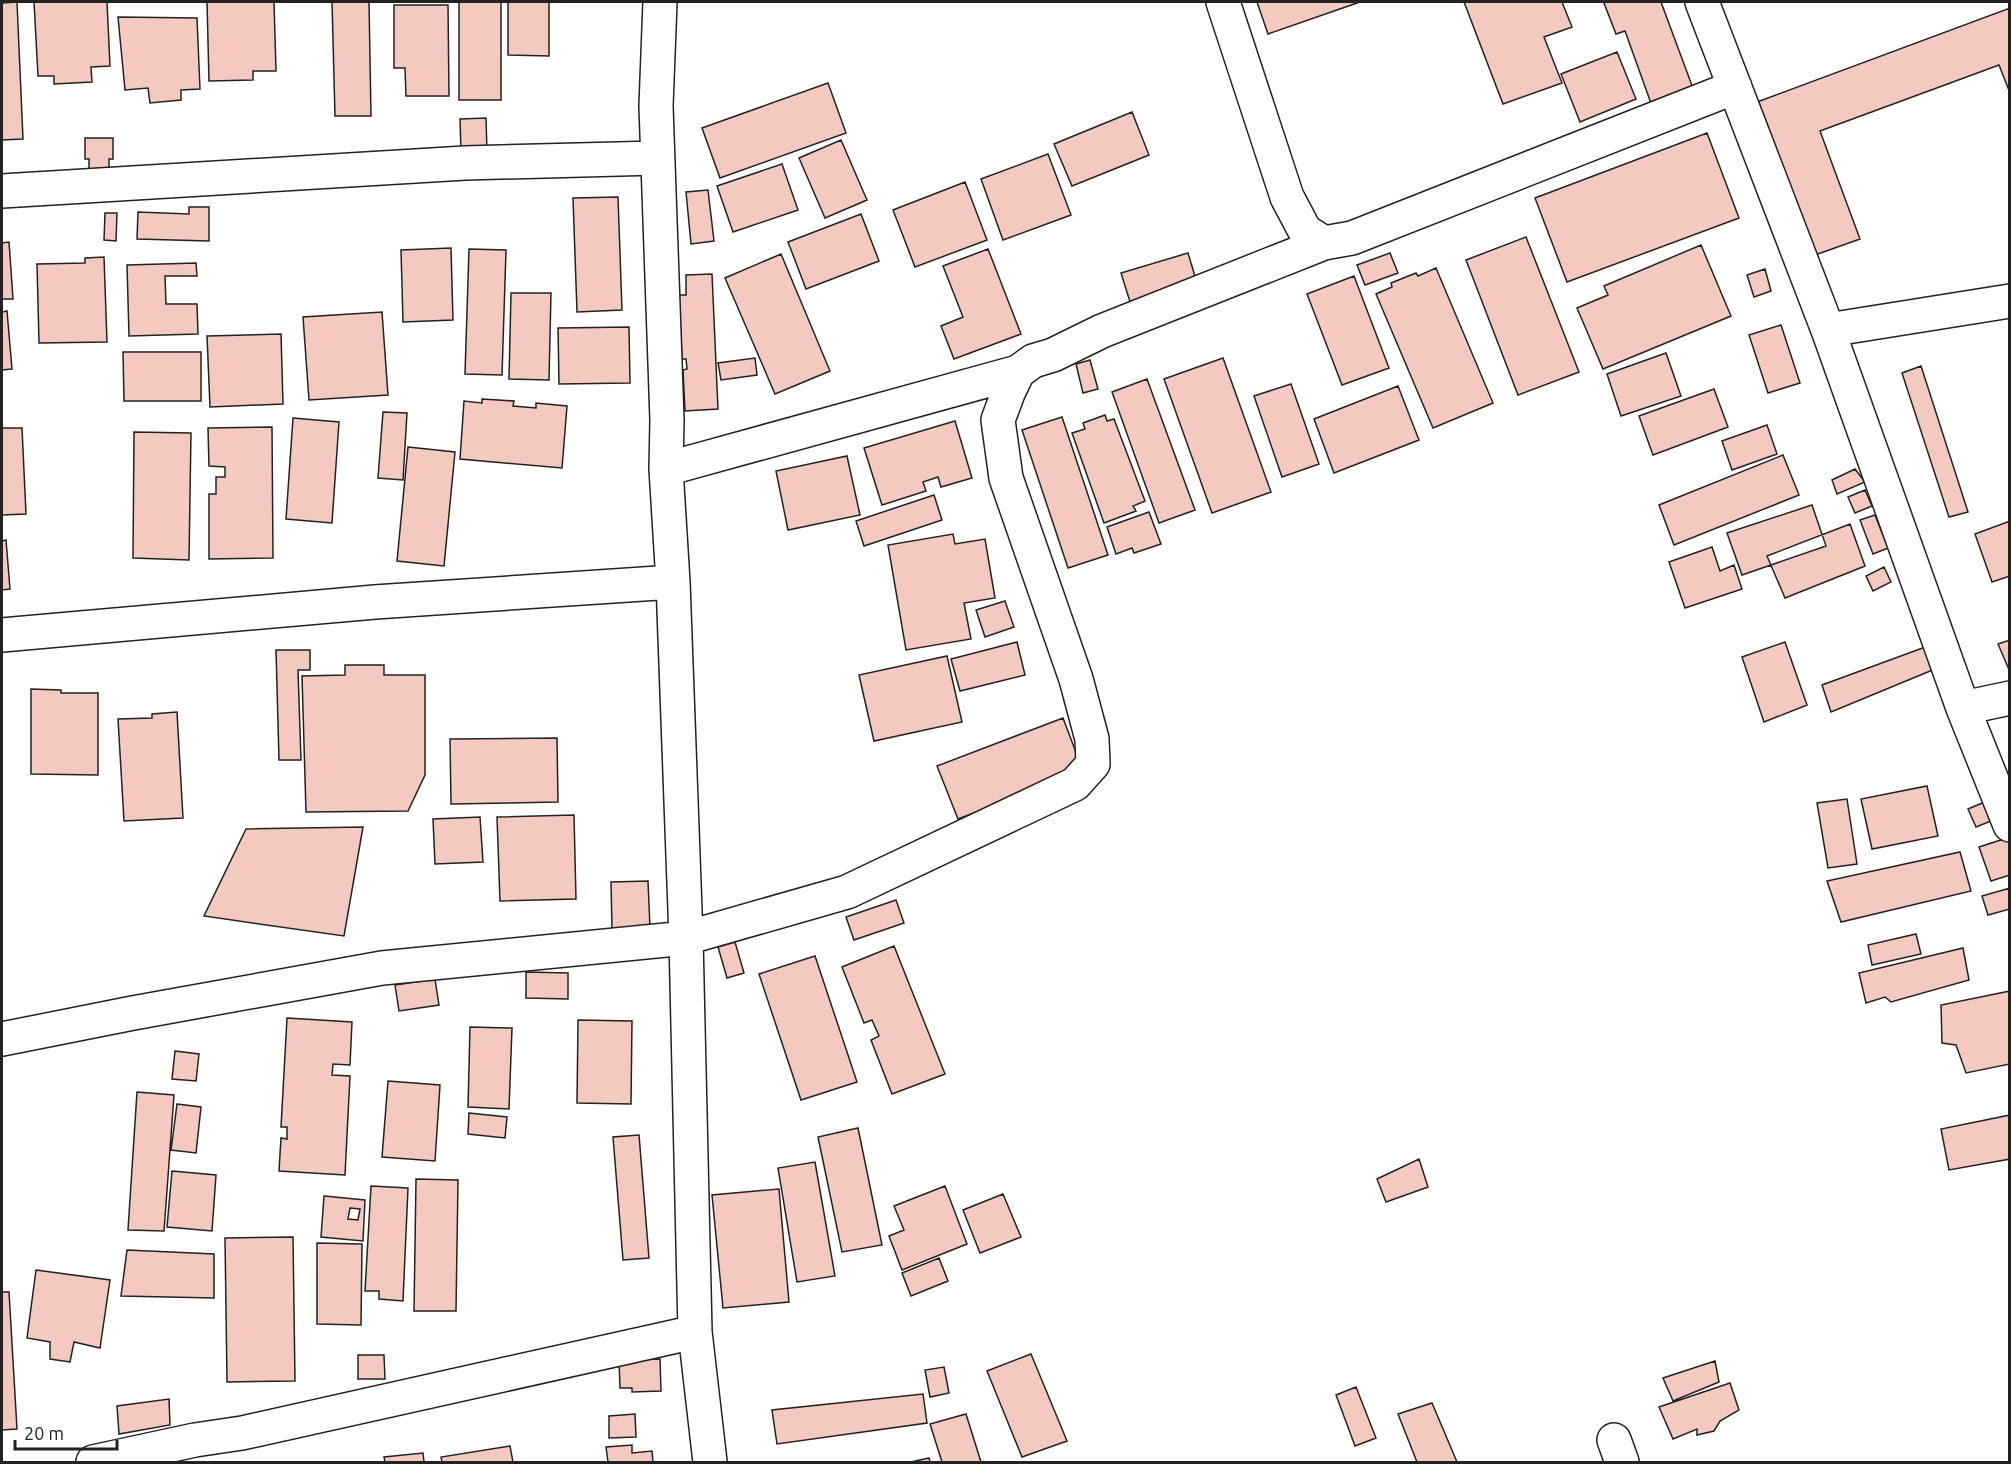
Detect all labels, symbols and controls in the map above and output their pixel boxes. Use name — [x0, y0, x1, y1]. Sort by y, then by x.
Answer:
scale bar — [15, 1413, 117, 1451]
text: 20 m — [24, 1423, 64, 1443]

